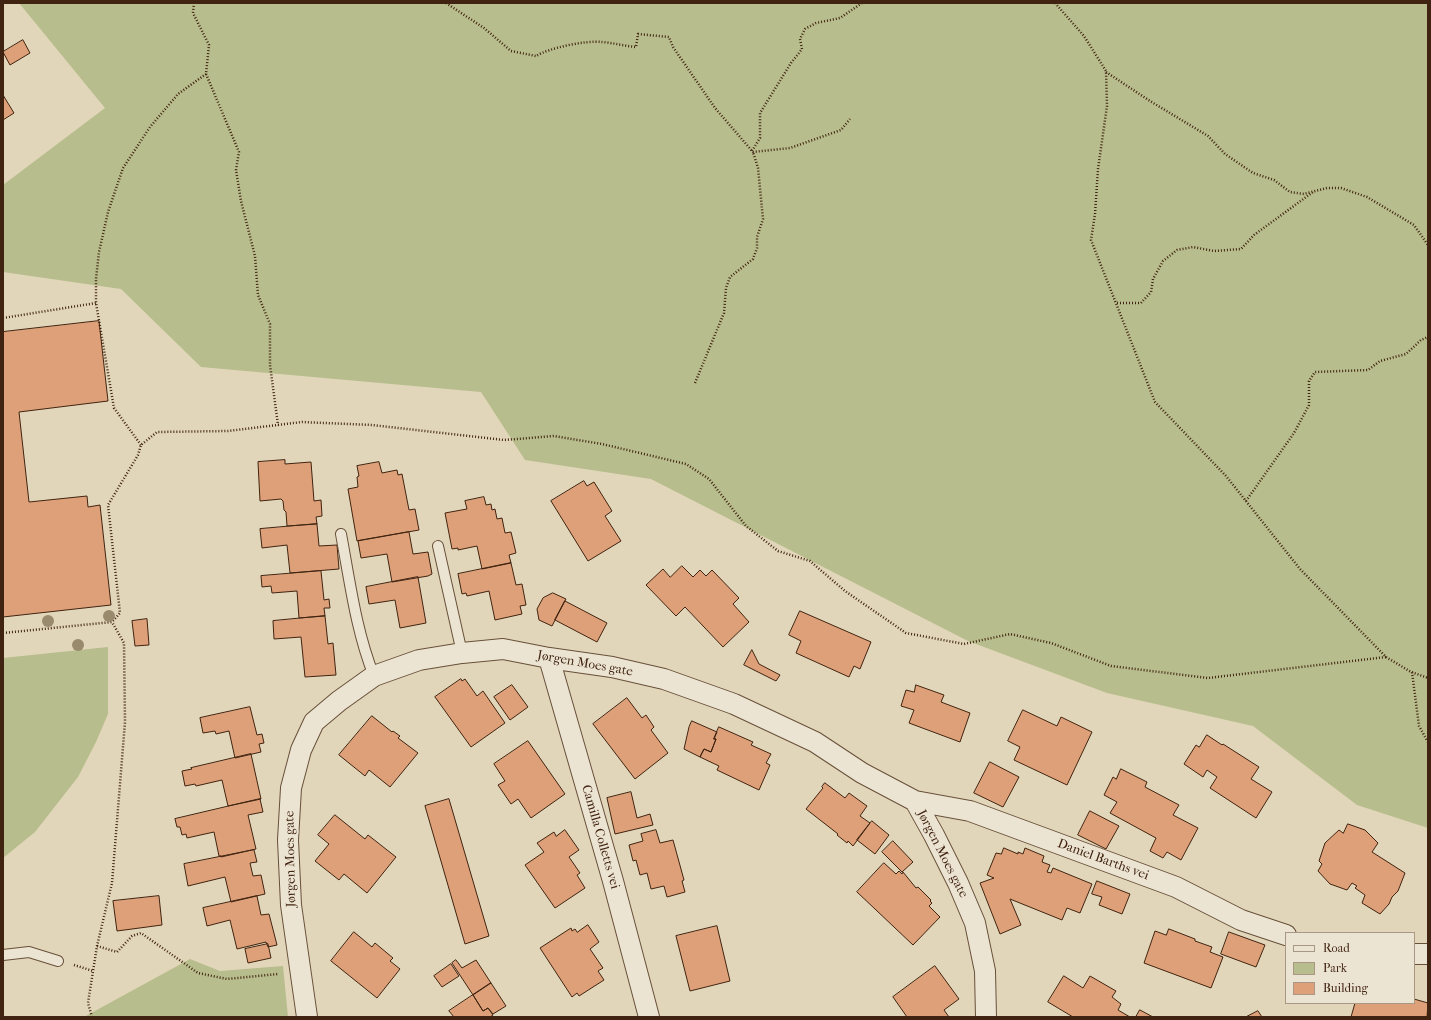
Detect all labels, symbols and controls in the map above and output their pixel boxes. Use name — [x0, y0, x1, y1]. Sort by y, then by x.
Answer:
street label: Jørgen Moes gate — [536, 648, 634, 680]
street label: Camilla Colletts vei — [578, 783, 622, 891]
street label: Jørgen Moes gate — [913, 807, 971, 901]
street label: Jørgen Moes gate — [282, 811, 300, 907]
street label: Daniel Barths vei — [1055, 836, 1151, 884]
legend — [1285, 932, 1415, 1004]
text: Road — [1323, 941, 1350, 955]
text: Park — [1323, 961, 1347, 975]
text: Building — [1323, 981, 1368, 995]

